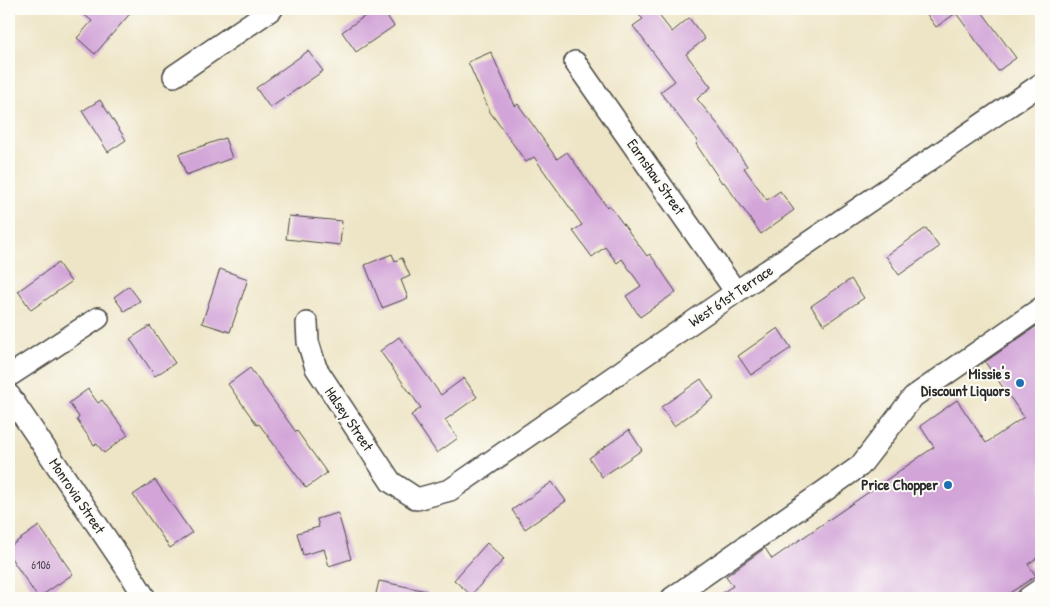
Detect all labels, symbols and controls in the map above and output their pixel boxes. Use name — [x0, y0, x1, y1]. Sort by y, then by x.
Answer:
street label: Earnshaw Street — [622, 135, 691, 220]
street label: West 61st Terrace — [684, 260, 777, 332]
place label: Missie's Discount Liquors — [921, 363, 1010, 402]
marker: Missie's Discount Liquors — [1014, 377, 1026, 389]
street label: Halsey Street — [320, 382, 379, 456]
street label: Monrovia Street — [44, 454, 111, 538]
place label: Price Chopper — [861, 474, 938, 496]
marker: Price Chopper — [942, 479, 954, 491]
house number: 6106 — [31, 556, 51, 573]

